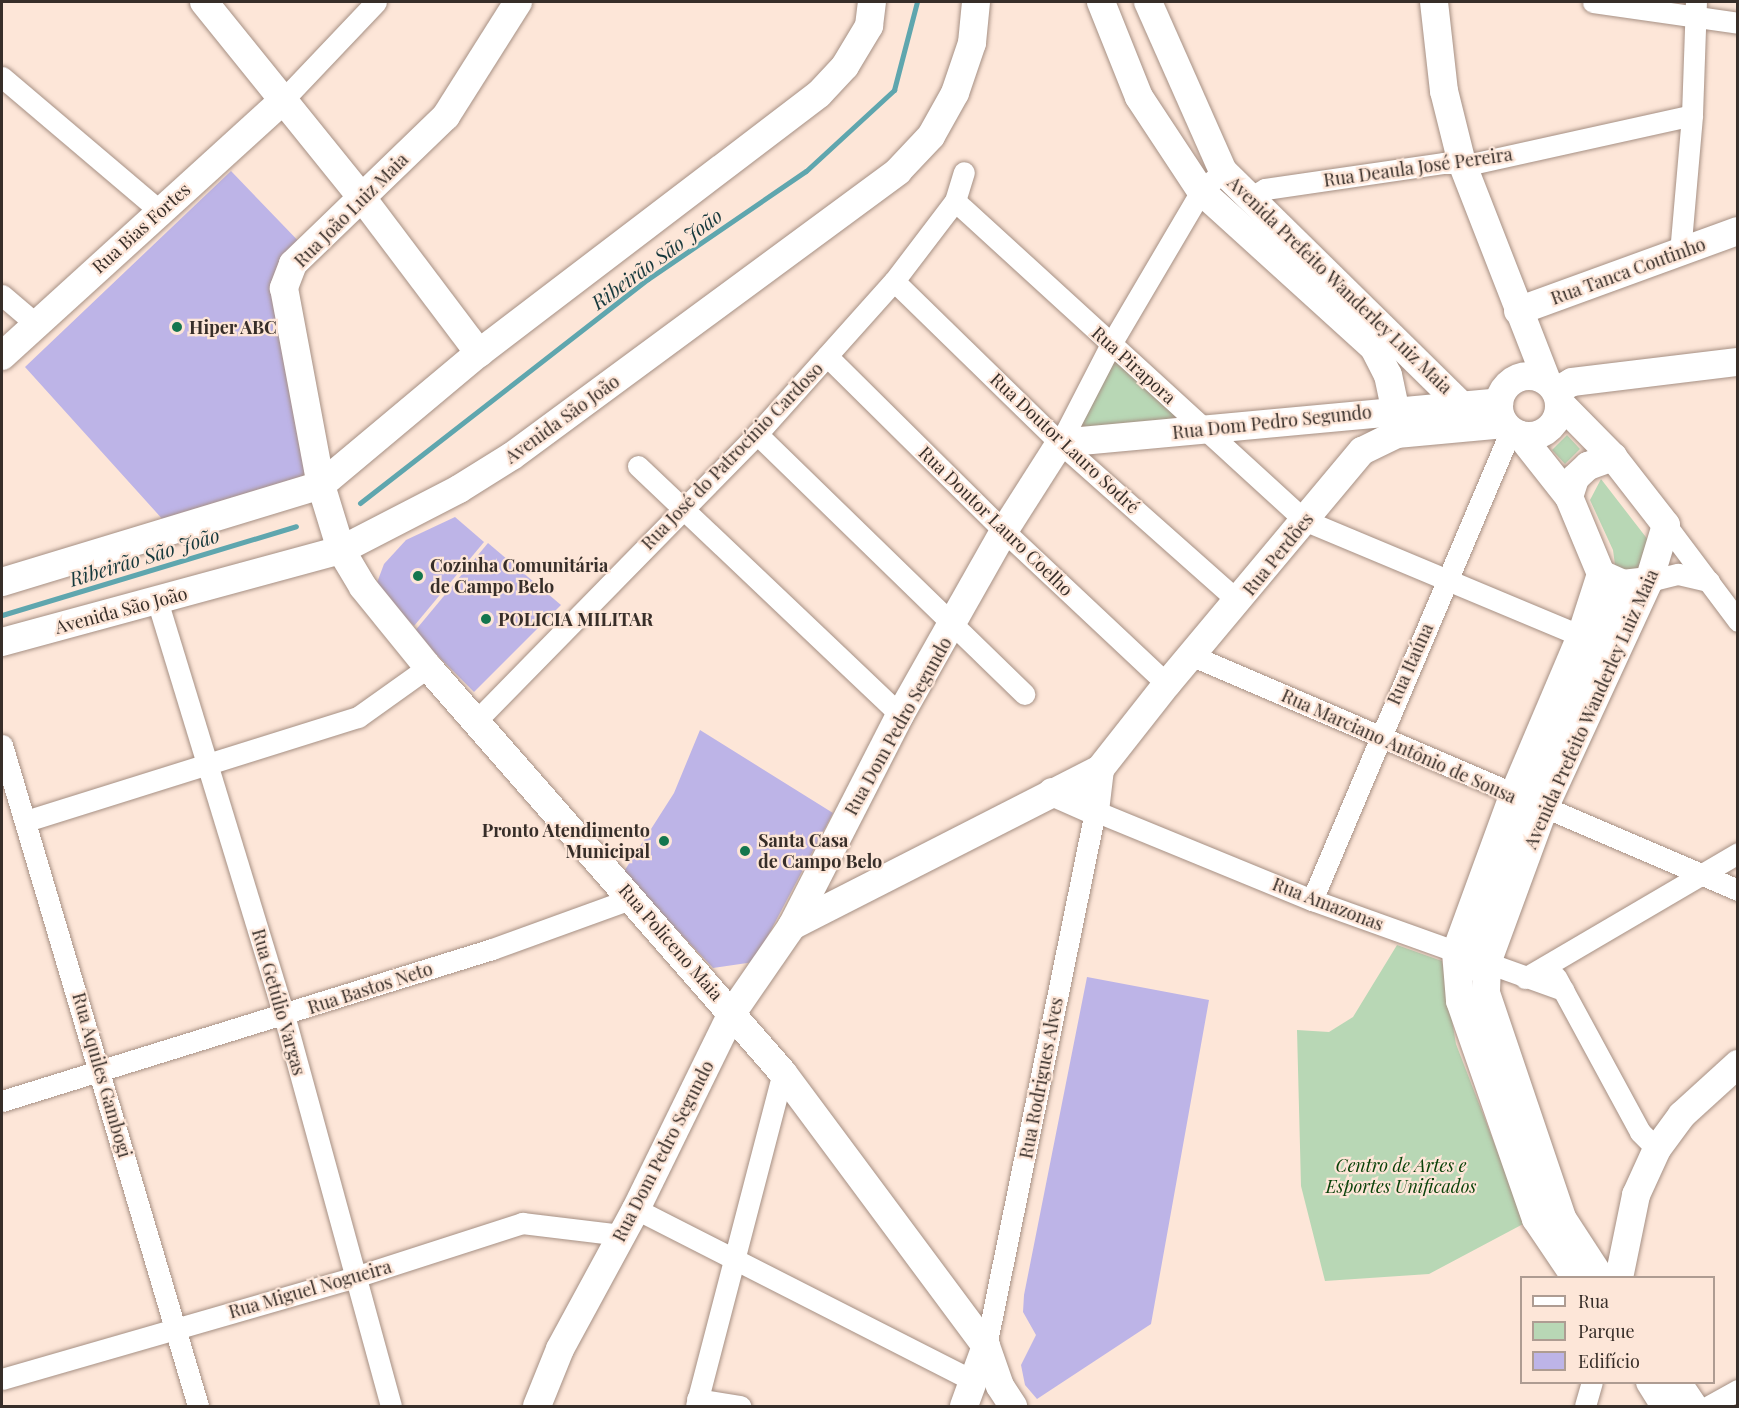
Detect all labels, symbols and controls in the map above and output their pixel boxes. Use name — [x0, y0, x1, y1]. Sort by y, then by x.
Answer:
street label: Rua Deaula José Pereira — [1322, 143, 1514, 191]
street label: Rua João Luiz Maia — [289, 148, 413, 272]
street label: Avenida Prefeito Wanderley Luiz Maia — [1223, 171, 1457, 399]
street label: Rua Bias Fortes — [87, 178, 195, 278]
water label: Ribeirão São João — [586, 202, 726, 314]
street label: Rua Tanca Coutinho — [1547, 233, 1709, 309]
place label: Hiper ABC — [189, 316, 278, 338]
marker: Hiper ABC — [170, 320, 184, 334]
street label: Rua Pirapora — [1088, 322, 1180, 408]
street label: Rua José do Patrocínio Cardoso — [637, 358, 827, 554]
street label: Rua Doutor Lauro Sodré — [986, 368, 1144, 518]
street label: Avenida São João — [501, 370, 623, 468]
street label: Rua Dom Pedro Segundo — [1171, 401, 1373, 443]
street label: Rua Doutor Lauro Coelho — [914, 441, 1078, 601]
street label: Rua Perdões — [1238, 508, 1318, 600]
water label: Ribeirão São João — [66, 522, 222, 590]
place label: Cozinha Comunitária de Campo Belo — [430, 555, 608, 598]
street label: Avenida Prefeito Wanderley Luiz Maia — [1519, 565, 1663, 853]
marker: Cozinha Comunitária de Campo Belo — [411, 569, 425, 583]
street label: Avenida São João — [52, 582, 190, 638]
place label: POLICIA MILITAR — [498, 608, 653, 630]
marker: POLICIA MILITAR — [479, 612, 493, 626]
street label: Rua Itaúna — [1382, 620, 1438, 708]
street label: Rua Dom Pedro Segundo — [840, 633, 956, 819]
street label: Rua Marciano Antônio de Sousa — [1278, 684, 1520, 808]
place label: Pronto Atendimento Municipal — [481, 820, 650, 862]
place label: Santa Casa de Campo Belo — [758, 830, 882, 872]
marker: Pronto Atendimento Municipal — [655, 832, 673, 850]
marker: Santa Casa de Campo Belo — [736, 842, 754, 860]
street label: Rua Amazonas — [1269, 873, 1387, 935]
street label: Rua Policeno Maia — [614, 879, 728, 1005]
street label: Rua Getúlio Vargas — [248, 926, 310, 1078]
street label: Rua Bastos Neto — [305, 958, 435, 1018]
street label: Rua Aquiles Gambogi — [68, 990, 136, 1160]
street label: Rua Rodrigues Alves — [1015, 995, 1067, 1161]
street label: Rua Dom Pedro Segundo — [608, 1057, 718, 1245]
park label: Centro de Artes e Esportes Unificados — [1326, 1155, 1476, 1198]
street label: Rua Miguel Nogueira — [226, 1255, 394, 1323]
legend — [1520, 1276, 1715, 1384]
text: Rua — [1578, 1289, 1609, 1313]
text: Parque — [1578, 1319, 1635, 1343]
text: Edifício — [1578, 1349, 1640, 1373]

